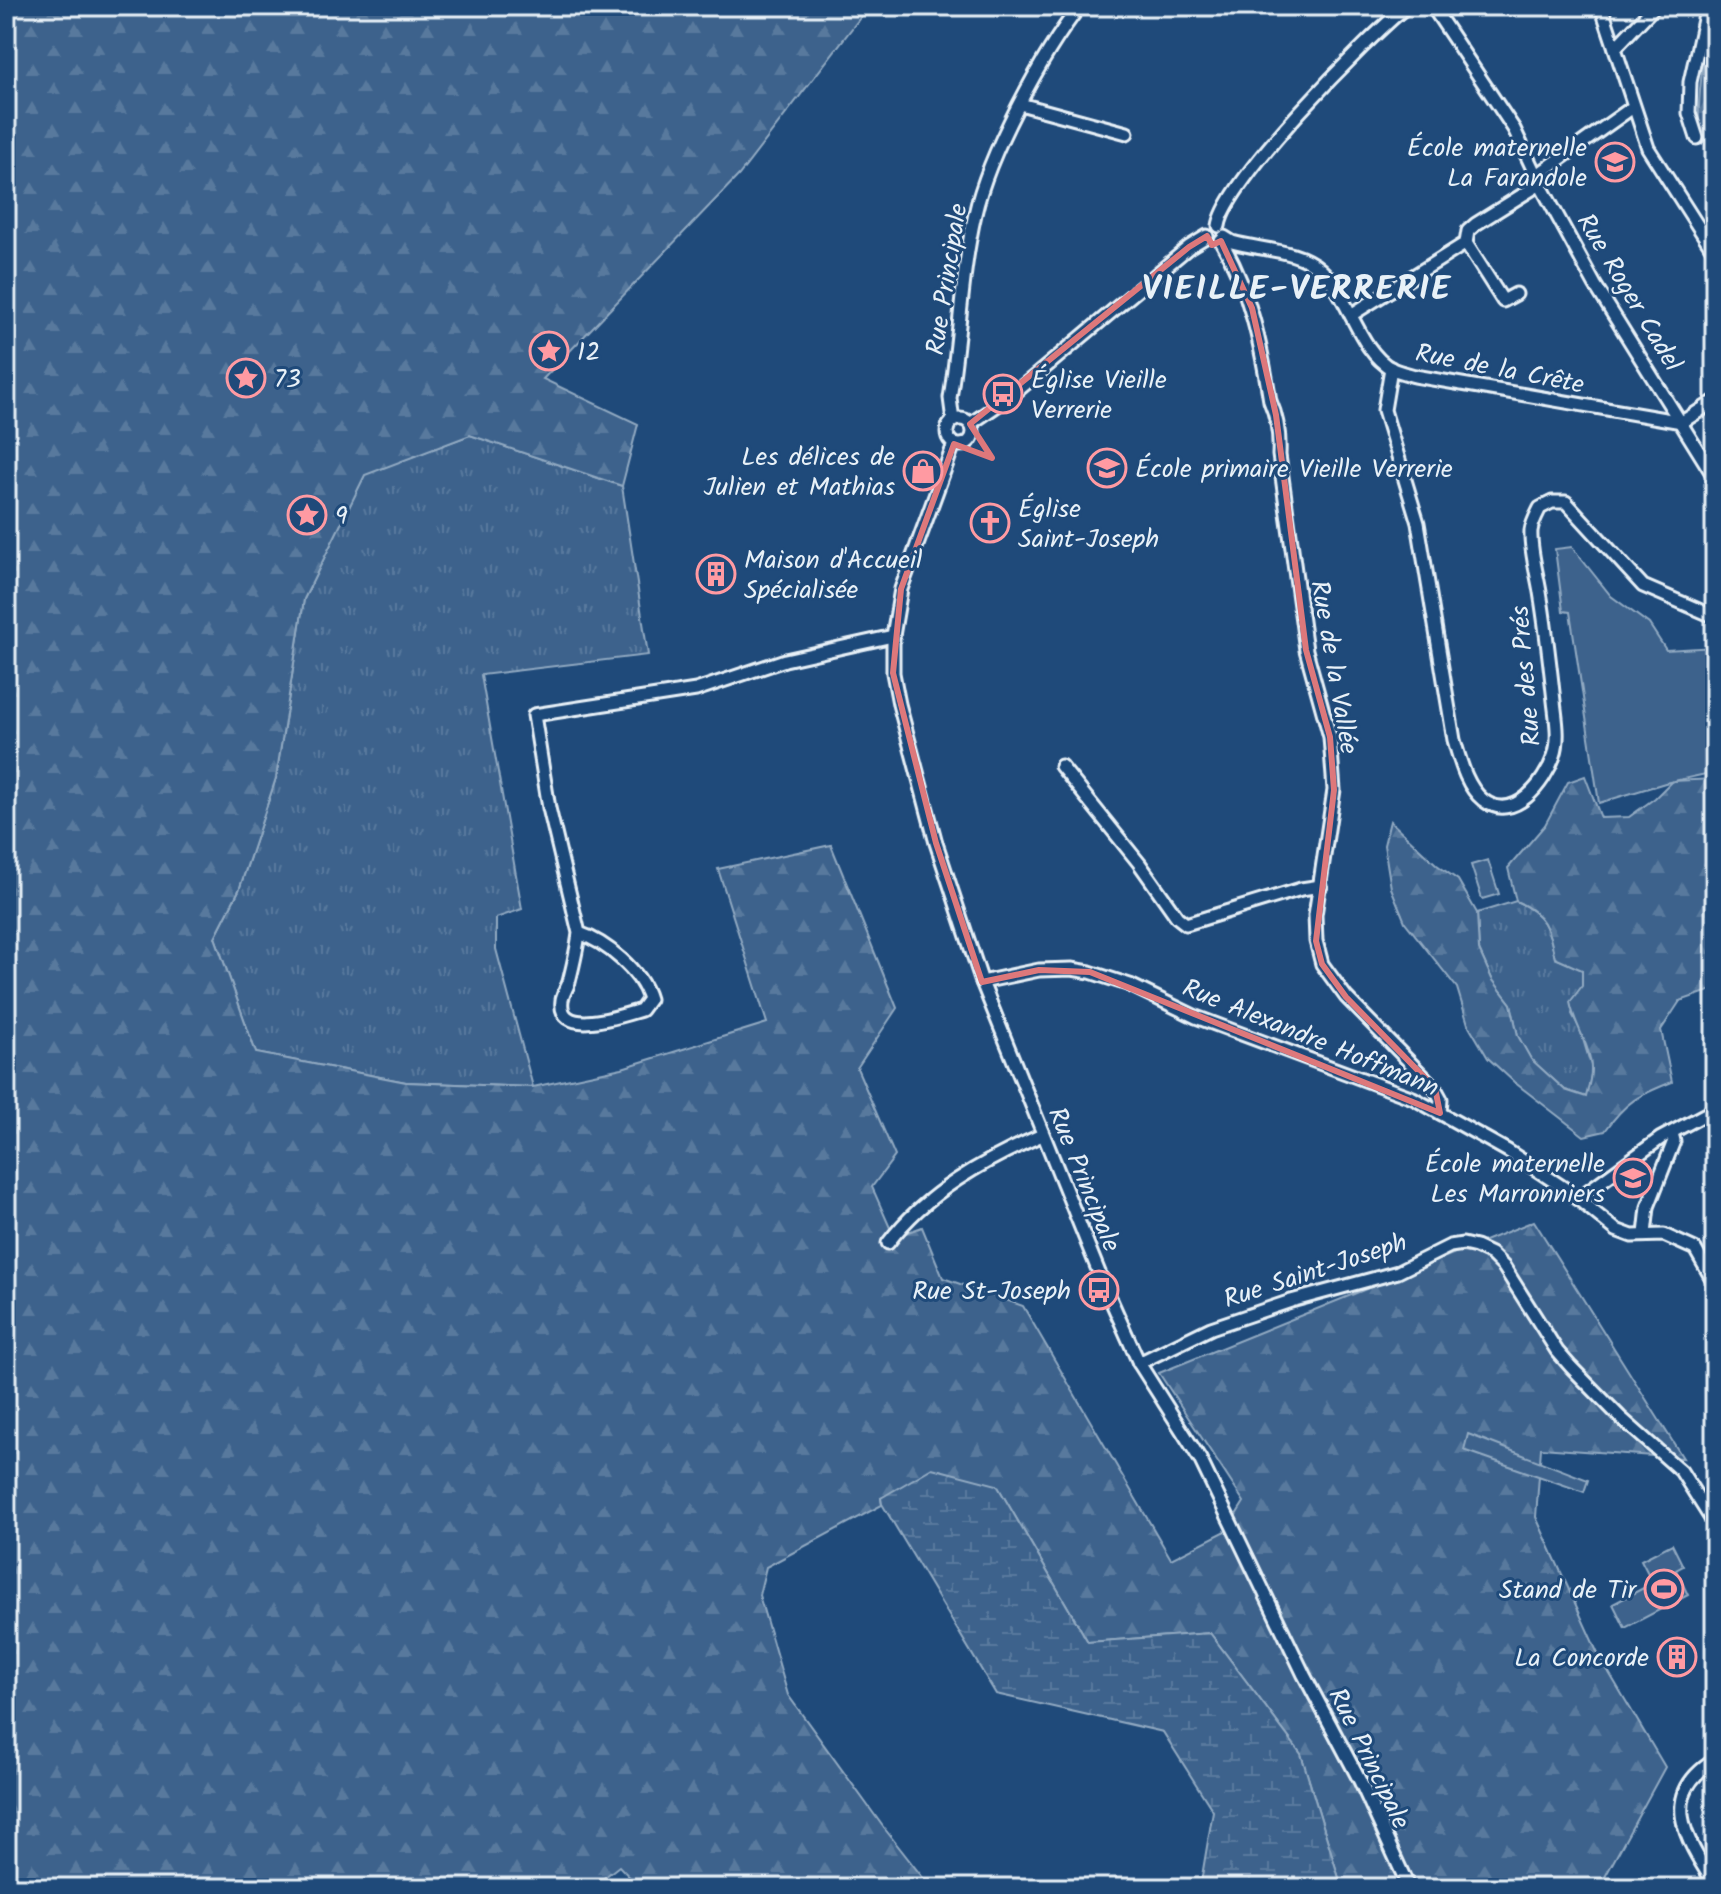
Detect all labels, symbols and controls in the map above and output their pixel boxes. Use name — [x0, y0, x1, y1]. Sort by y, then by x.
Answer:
place label: École maternelle La Farandole — [1407, 128, 1587, 200]
school or university icon: École maternelle La Farandole — [1594, 141, 1636, 183]
street label: Rue Principale — [915, 200, 981, 358]
street label: Rue Roger Cadel — [1564, 206, 1692, 380]
district label: VIEILLE-VERRERIE — [1142, 263, 1452, 317]
place icon: 12 — [528, 330, 570, 372]
place label: 12 — [577, 332, 600, 374]
street label: Rue de la Crête — [1412, 333, 1588, 407]
place icon: 73 — [225, 357, 267, 399]
place label: 73 — [274, 359, 301, 401]
place label: Église Vieille Verrerie — [1031, 360, 1167, 432]
bus stop icon: Église Vieille Verrerie — [982, 373, 1024, 415]
place label: Les délices de Julien et Mathias — [703, 437, 895, 509]
school or university icon: École primaire Vieille Verrerie — [1086, 447, 1128, 489]
place label: École primaire Vieille Verrerie — [1135, 449, 1453, 491]
shop icon: Les délices de Julien et Mathias — [902, 450, 944, 492]
place label: Église Saint-Joseph — [1018, 489, 1159, 561]
place icon: 9 — [286, 494, 328, 536]
place label: 9 — [335, 496, 348, 538]
church icon: Église Saint-Joseph — [969, 502, 1011, 544]
place label: Maison d'Accueil Spécialisée — [744, 540, 923, 612]
building icon: Maison d'Accueil Spécialisée — [695, 553, 737, 595]
street label: Rue de la Vallée — [1297, 577, 1369, 758]
street label: Rue des Prés — [1500, 604, 1554, 748]
street label: Rue Alexandre Hoffmann — [1175, 968, 1445, 1110]
street label: Rue Principale — [1035, 1101, 1131, 1259]
place label: École maternelle Les Marronniers — [1425, 1144, 1605, 1216]
school or university icon: École maternelle Les Marronniers — [1612, 1157, 1654, 1199]
street label: Rue Saint-Joseph — [1218, 1222, 1413, 1321]
bus stop icon: Rue St-Joseph — [1078, 1269, 1120, 1311]
place label: Rue St-Joseph — [912, 1271, 1071, 1313]
sports icon: Stand de Tir — [1643, 1568, 1685, 1610]
place label: Stand de Tir — [1499, 1570, 1637, 1612]
building icon: La Concorde — [1656, 1636, 1698, 1678]
place label: La Concorde — [1514, 1638, 1649, 1680]
street label: Rue Principale — [1316, 1681, 1421, 1837]

